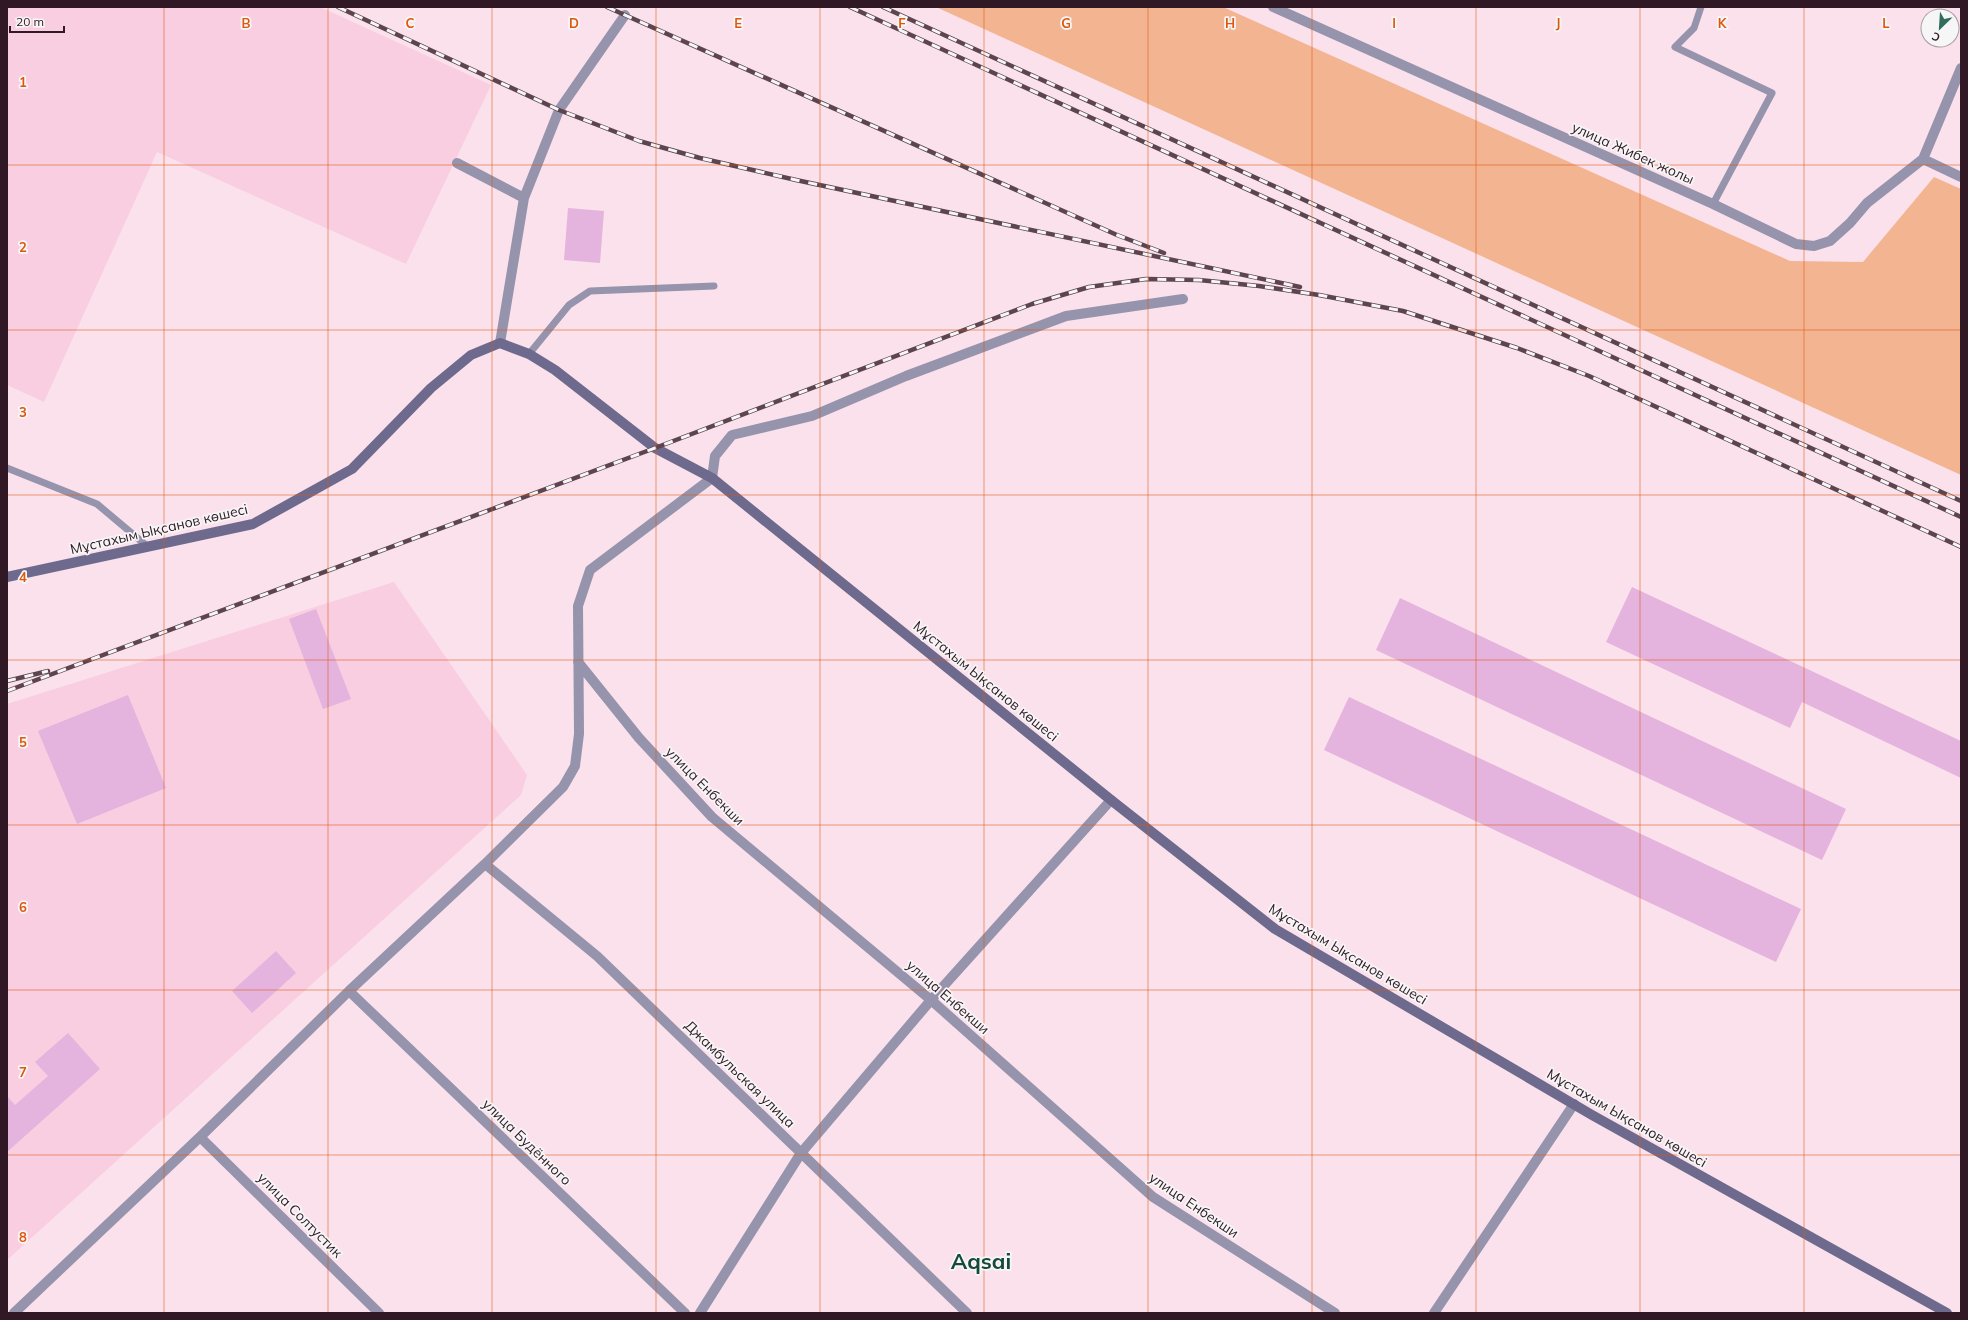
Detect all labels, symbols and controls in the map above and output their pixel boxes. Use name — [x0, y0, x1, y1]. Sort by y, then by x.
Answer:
scale bar — [10, 8, 64, 34]
north arrow — [1920, 8, 1960, 48]
text: 20 m — [16, 14, 44, 29]
text: B — [242, 15, 251, 31]
text: C — [406, 15, 415, 31]
text: D — [569, 15, 579, 31]
text: E — [734, 15, 742, 31]
text: F — [898, 15, 906, 31]
text: G — [1061, 15, 1071, 31]
text: H — [1225, 15, 1235, 31]
text: I — [1392, 15, 1396, 31]
text: J — [1556, 15, 1560, 31]
text: K — [1718, 15, 1728, 31]
text: L — [1882, 15, 1890, 31]
text: С — [1929, 29, 1942, 45]
text: 1 — [19, 74, 27, 90]
street label: улица Жибек жолы — [1569, 118, 1697, 188]
text: 2 — [19, 239, 27, 255]
text: 3 — [19, 404, 27, 420]
street label: Мұстахым Ықсанов көшесі — [68, 500, 250, 558]
text: 4 — [19, 569, 27, 585]
street label: Мұстахым Ықсанов көшесі — [910, 617, 1062, 745]
text: 5 — [19, 734, 27, 750]
street label: улица Енбекши — [662, 743, 748, 829]
text: 6 — [19, 899, 27, 915]
street label: Мұстахым Ықсанов көшесі — [1265, 899, 1431, 1009]
street label: улица Енбекши — [903, 956, 993, 1038]
street label: Джамбульская улица — [681, 1017, 799, 1131]
text: 7 — [19, 1064, 27, 1080]
street label: Мұстахым Ықсанов көшесі — [1544, 1065, 1710, 1171]
street label: улица Будённого — [479, 1095, 575, 1189]
street label: улица Енбекши — [1146, 1168, 1242, 1242]
street label: улица Солтустик — [254, 1169, 347, 1262]
text: 8 — [19, 1229, 27, 1245]
district label: Aqsai — [951, 1247, 1011, 1275]

